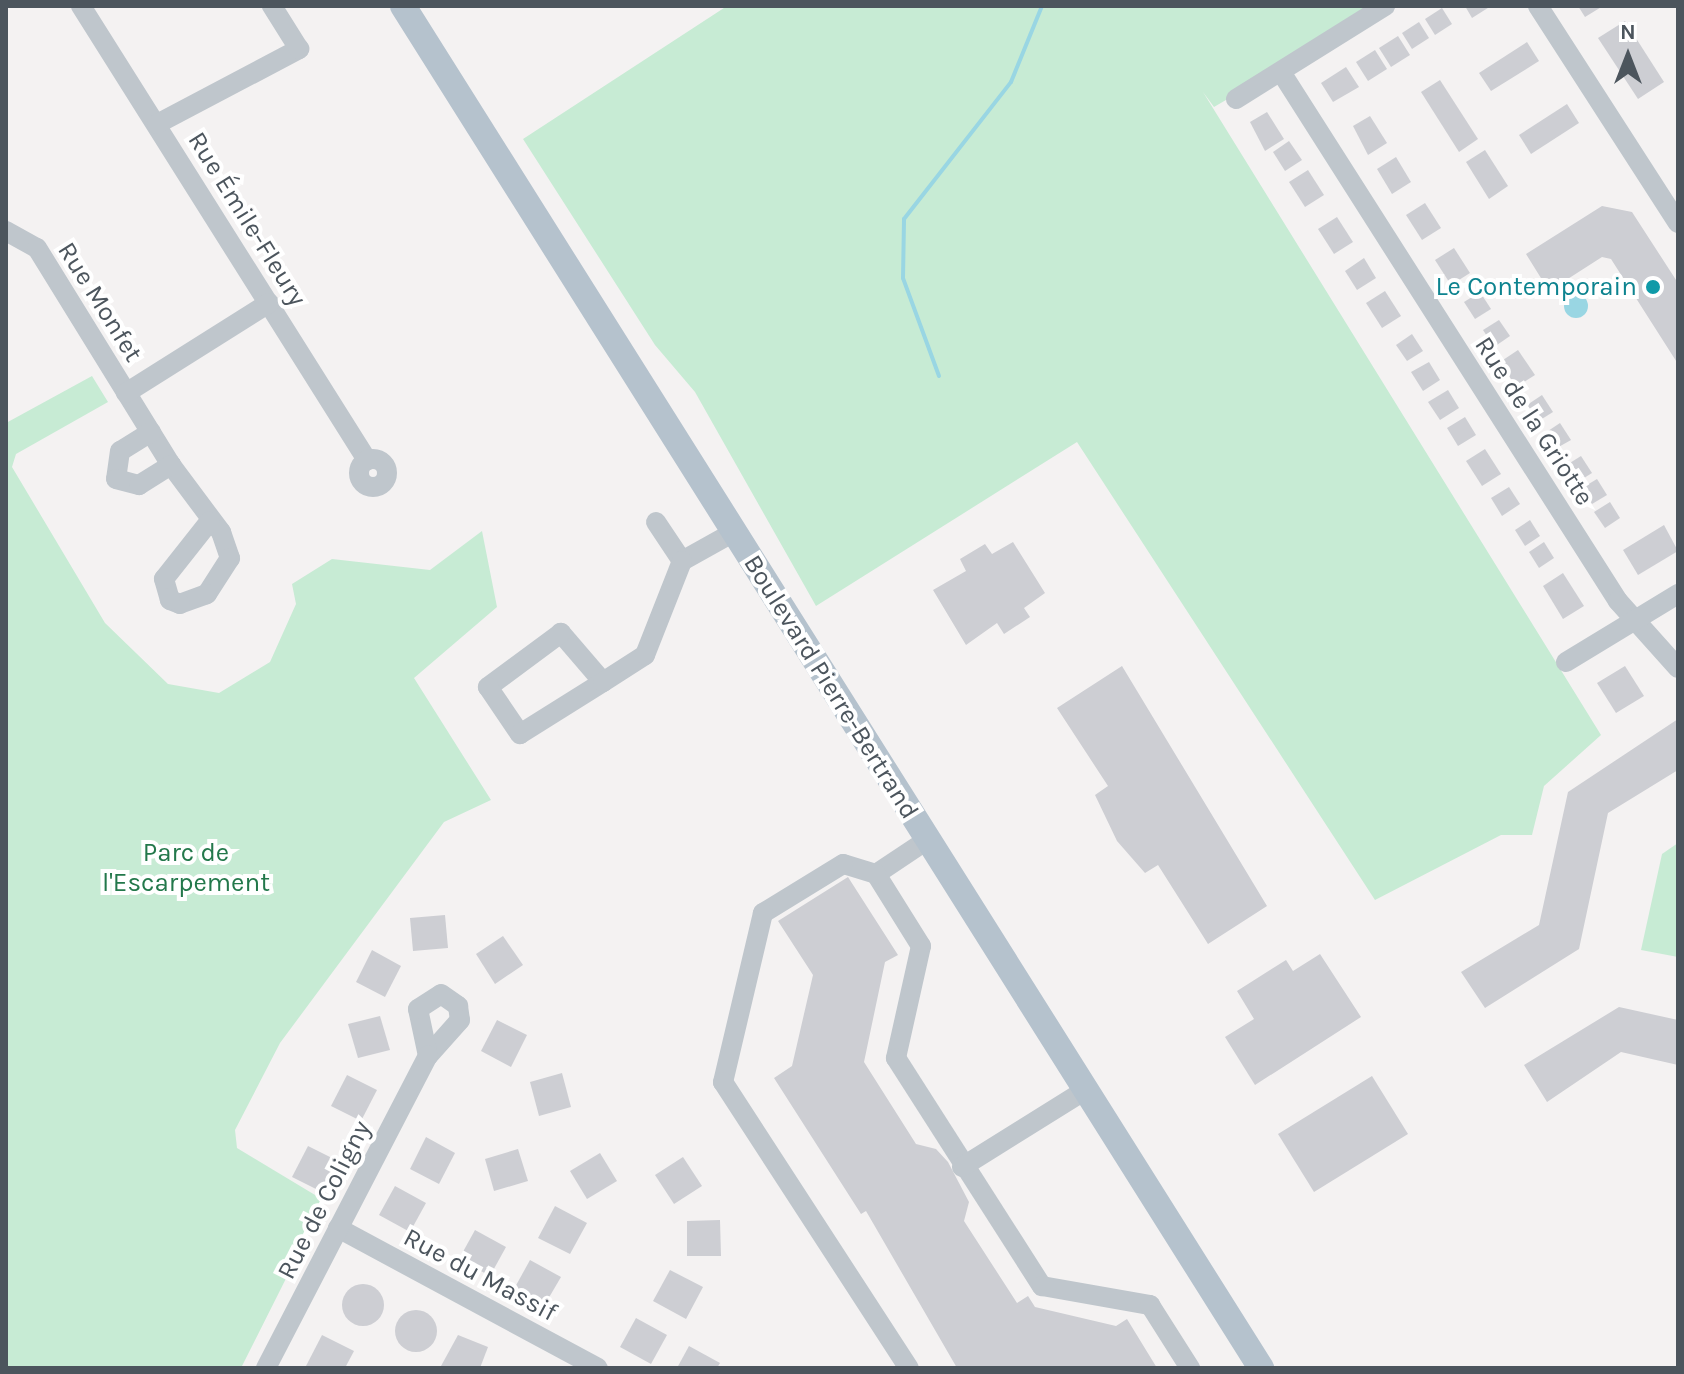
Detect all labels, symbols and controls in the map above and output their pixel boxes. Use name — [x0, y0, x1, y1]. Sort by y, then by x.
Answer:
north arrow — [1588, 16, 1668, 96]
text: N — [1620, 19, 1636, 45]
street label: Rue Émile-Fleury — [181, 126, 313, 312]
street label: Rue Monfet — [51, 236, 149, 368]
place label: Le Contemporain — [1435, 271, 1637, 303]
marker: Le Contemporain — [1644, 278, 1662, 296]
street label: Rue de la Griotte — [1468, 331, 1600, 511]
street label: Boulevard Pierre-Bertrand — [737, 549, 925, 825]
park label: Parc de l'Escarpement — [102, 837, 270, 898]
street label: Rue de Coligny — [271, 1116, 377, 1284]
street label: Rue du Massif — [398, 1222, 562, 1328]

